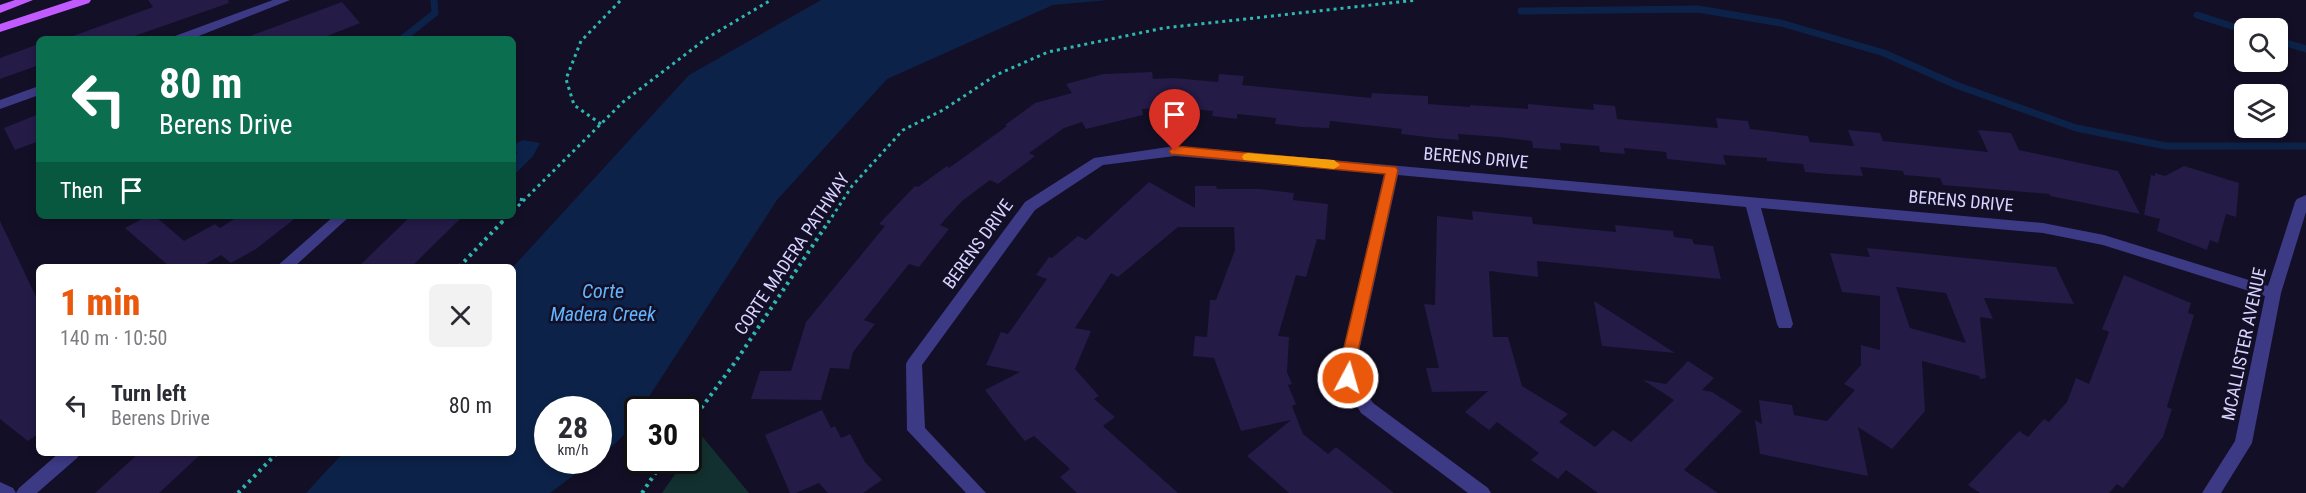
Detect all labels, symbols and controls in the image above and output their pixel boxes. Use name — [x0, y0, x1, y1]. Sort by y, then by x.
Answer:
map controls — [2234, 18, 2288, 138]
button: search — [2234, 18, 2288, 72]
text: 80 m — [159, 59, 242, 108]
icon: left — [60, 60, 138, 138]
button: layers — [2234, 84, 2288, 138]
pin — [1149, 89, 1200, 151]
icon: arrive — [1158, 98, 1191, 131]
text: Berens Drive — [159, 109, 292, 141]
street label: BERENS DRIVE — [1423, 142, 1529, 173]
street label: CORTE MADERA PATHWAY — [730, 168, 854, 339]
icon: arrive — [115, 174, 148, 207]
text: Then — [60, 178, 103, 203]
street label: BERENS DRIVE — [1908, 185, 2014, 216]
street label: BERENS DRIVE — [938, 195, 1017, 292]
street label: MCALLISTER AVENUE — [2217, 265, 2270, 422]
water label: Corte Madera Creek — [550, 279, 657, 326]
text: 1 min — [60, 282, 140, 324]
button: close — [429, 284, 492, 347]
text: 140 m · 10:50 — [60, 326, 167, 350]
position arrow — [1316, 346, 1380, 410]
text: Turn left — [111, 381, 186, 406]
icon: left — [60, 389, 93, 422]
text: 80 m — [449, 393, 492, 418]
speed limit sign: 30 — [624, 396, 702, 474]
text: Berens Drive — [111, 406, 210, 430]
text: 28 — [558, 410, 588, 445]
text: km/h — [558, 441, 588, 459]

